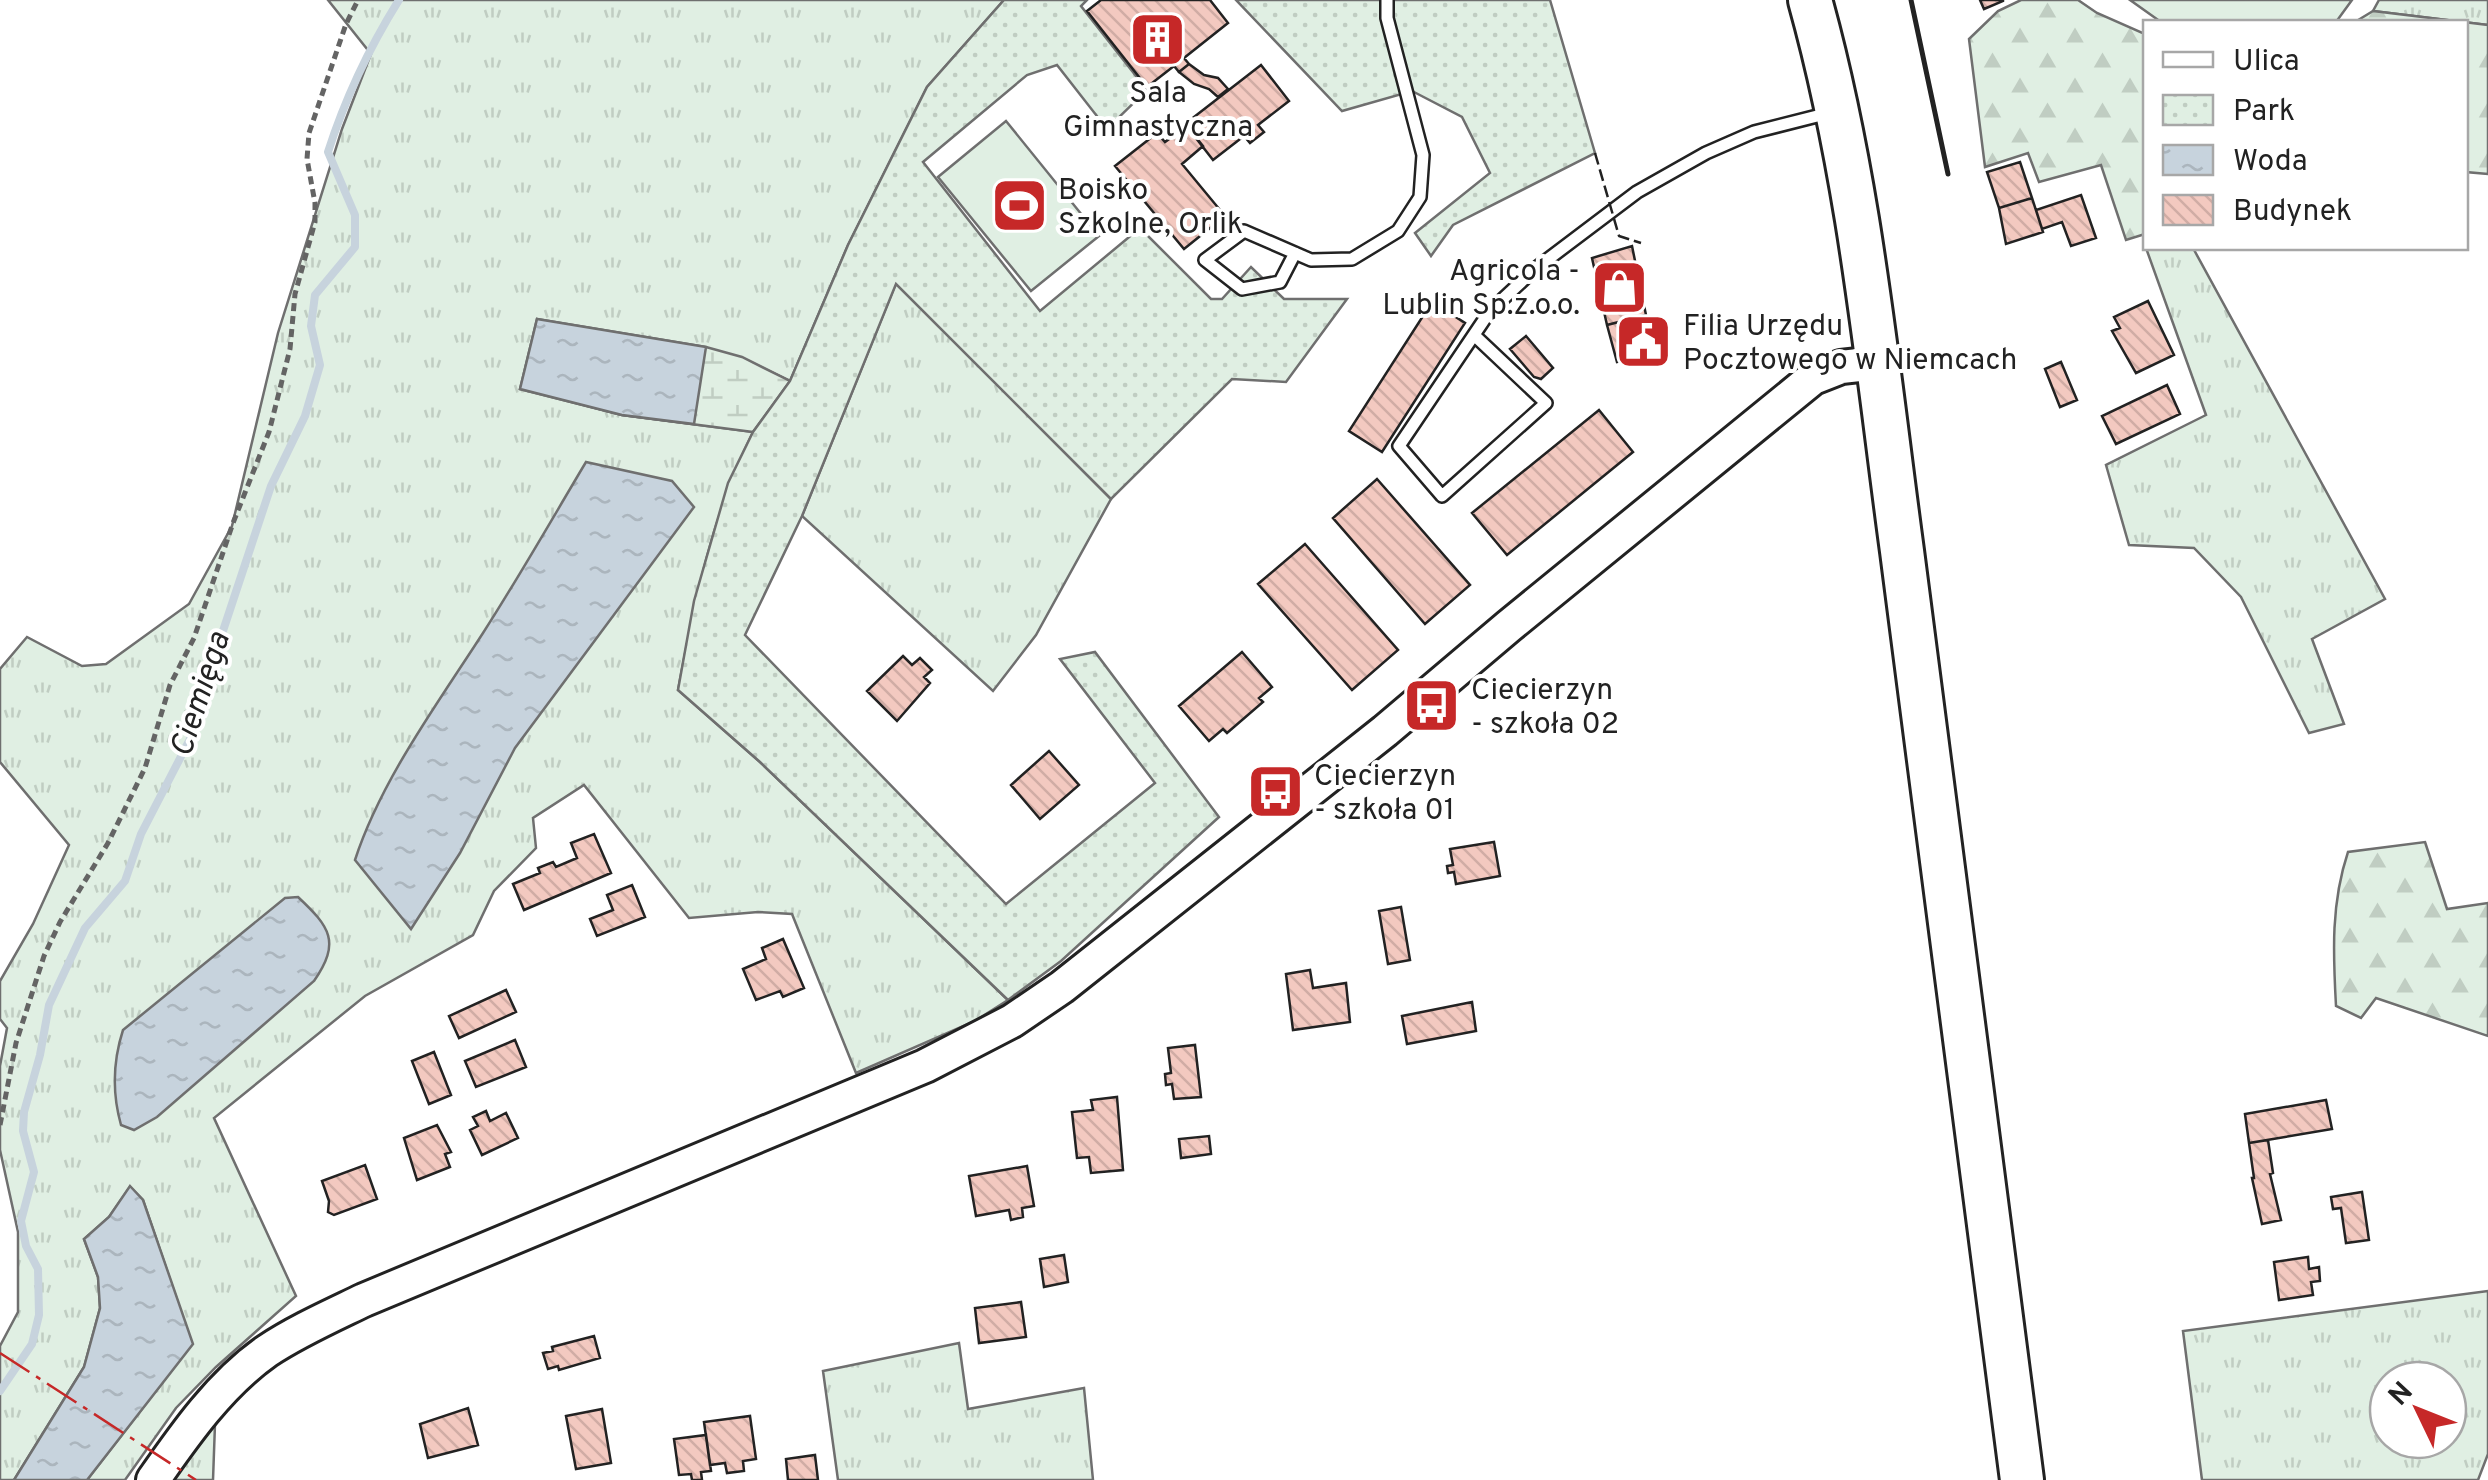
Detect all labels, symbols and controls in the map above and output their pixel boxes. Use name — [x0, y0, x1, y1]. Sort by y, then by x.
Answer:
building icon: Sala Gimnastyczna — [1128, 10, 1188, 70]
legend — [2143, 20, 2468, 250]
text: Ulica — [2233, 44, 2300, 81]
place label: Sala Gimnastyczna — [1063, 76, 1253, 147]
text: Park — [2233, 94, 2295, 131]
text: Woda — [2233, 144, 2307, 181]
place label: Boisko Szkolne, Orlik — [1058, 173, 1243, 244]
sports icon: Boisko Szkolne, Orlik — [989, 176, 1049, 236]
text: Budynek — [2233, 194, 2352, 231]
place label: Agricola - Lublin Sp.z.o.o. — [1382, 254, 1580, 325]
shop icon: Agricola - Lublin Sp.z.o.o. — [1589, 257, 1649, 317]
place label: Filia Urzędu Pocztowego w Niemcach — [1683, 309, 2017, 380]
public building icon: Filia Urzędu Pocztowego w Niemcach — [1614, 312, 1674, 372]
water label: Ciemięga — [163, 627, 241, 762]
place label: Ciecierzyn - szkoła 02 — [1471, 673, 1619, 744]
bus stop icon: Ciecierzyn - szkoła 02 — [1402, 676, 1462, 736]
place label: Ciecierzyn - szkoła 01 — [1314, 759, 1456, 830]
bus stop icon: Ciecierzyn - szkoła 01 — [1245, 762, 1305, 822]
north arrow — [2368, 1360, 2468, 1460]
text: N — [2382, 1375, 2422, 1415]

